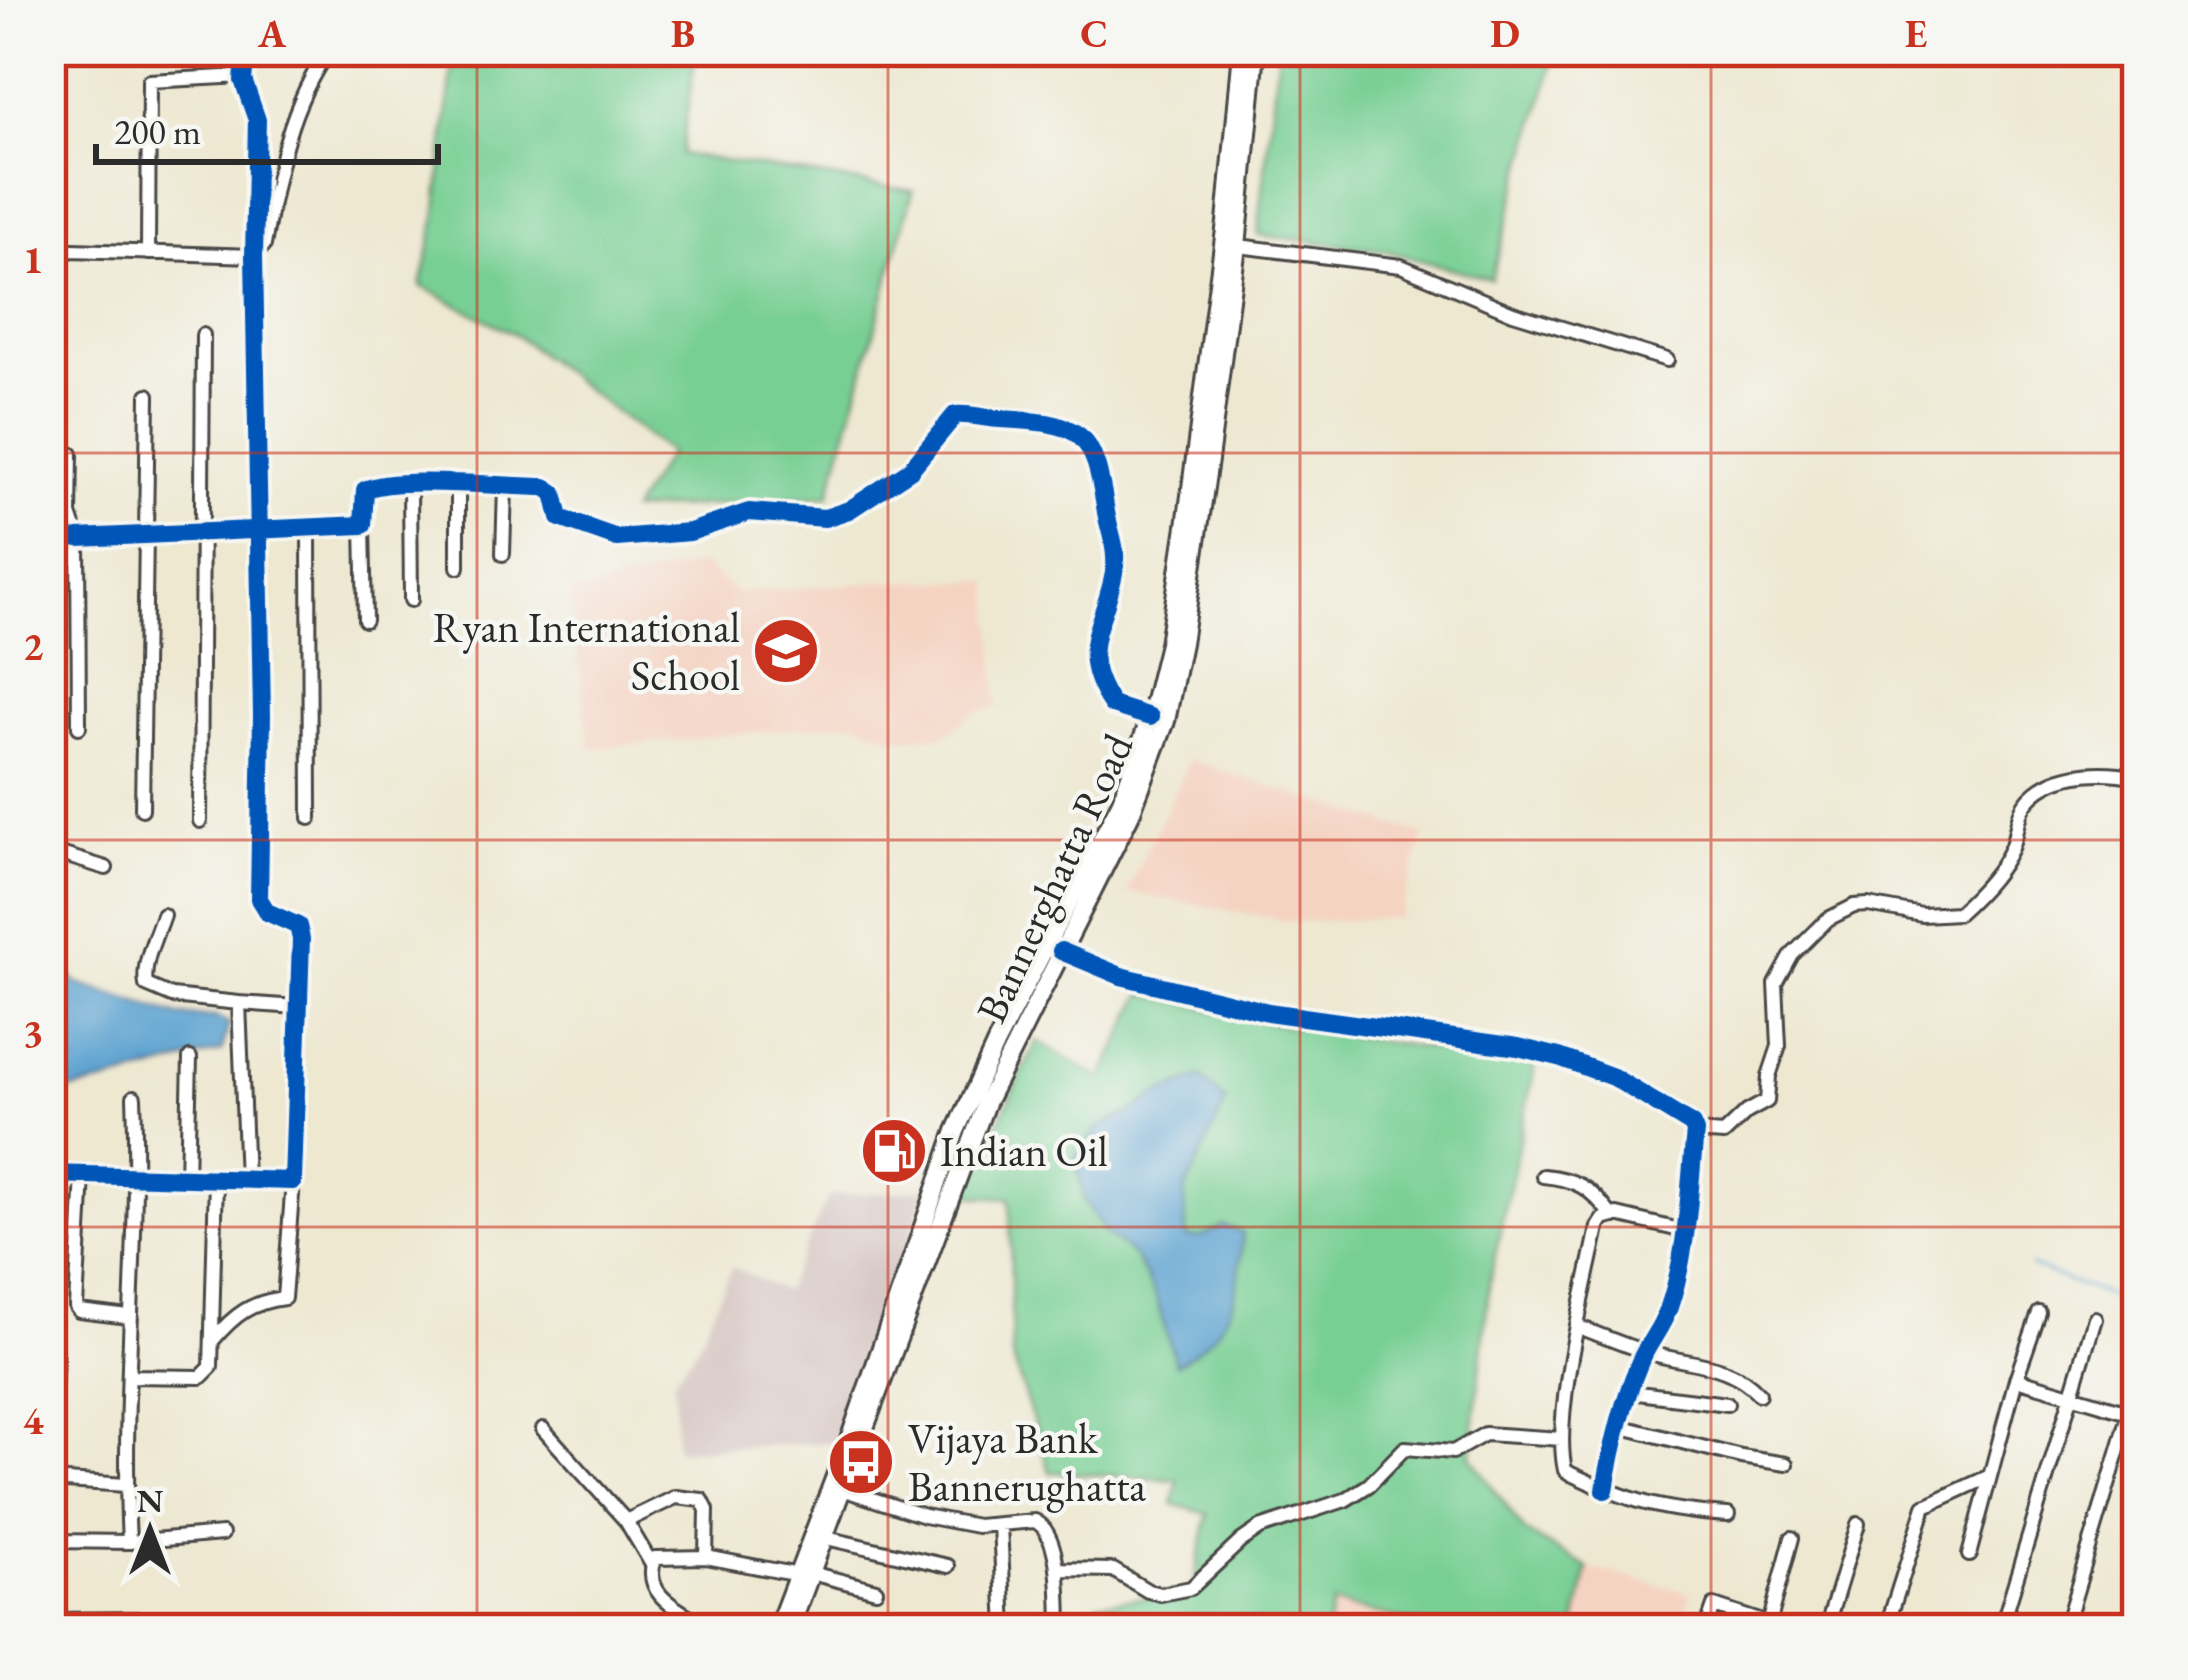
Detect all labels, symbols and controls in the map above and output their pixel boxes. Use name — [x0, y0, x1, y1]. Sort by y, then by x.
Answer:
text: A — [257, 8, 287, 59]
text: B — [671, 8, 695, 59]
text: C — [1080, 8, 1108, 59]
text: D — [1490, 8, 1520, 59]
text: E — [1905, 8, 1927, 59]
scale bar — [96, 90, 438, 164]
text: 200 m — [114, 108, 201, 155]
text: 1 — [23, 234, 43, 285]
place label: Ryan International School — [433, 600, 740, 703]
school or university icon: Ryan International School — [751, 616, 821, 686]
text: 2 — [23, 621, 44, 672]
street label: Bannerghatta Road — [964, 724, 1146, 1031]
text: 3 — [23, 1008, 43, 1059]
fuel station icon: Indian Oil — [859, 1116, 929, 1186]
place label: Indian Oil — [940, 1124, 1108, 1179]
text: 4 — [23, 1395, 44, 1446]
place label: Vijaya Bank Bannerughatta — [908, 1411, 1146, 1514]
bus stop icon: Vijaya Bank Bannerughatta — [826, 1427, 896, 1497]
north arrow — [90, 1470, 210, 1590]
text: N — [137, 1479, 164, 1522]

